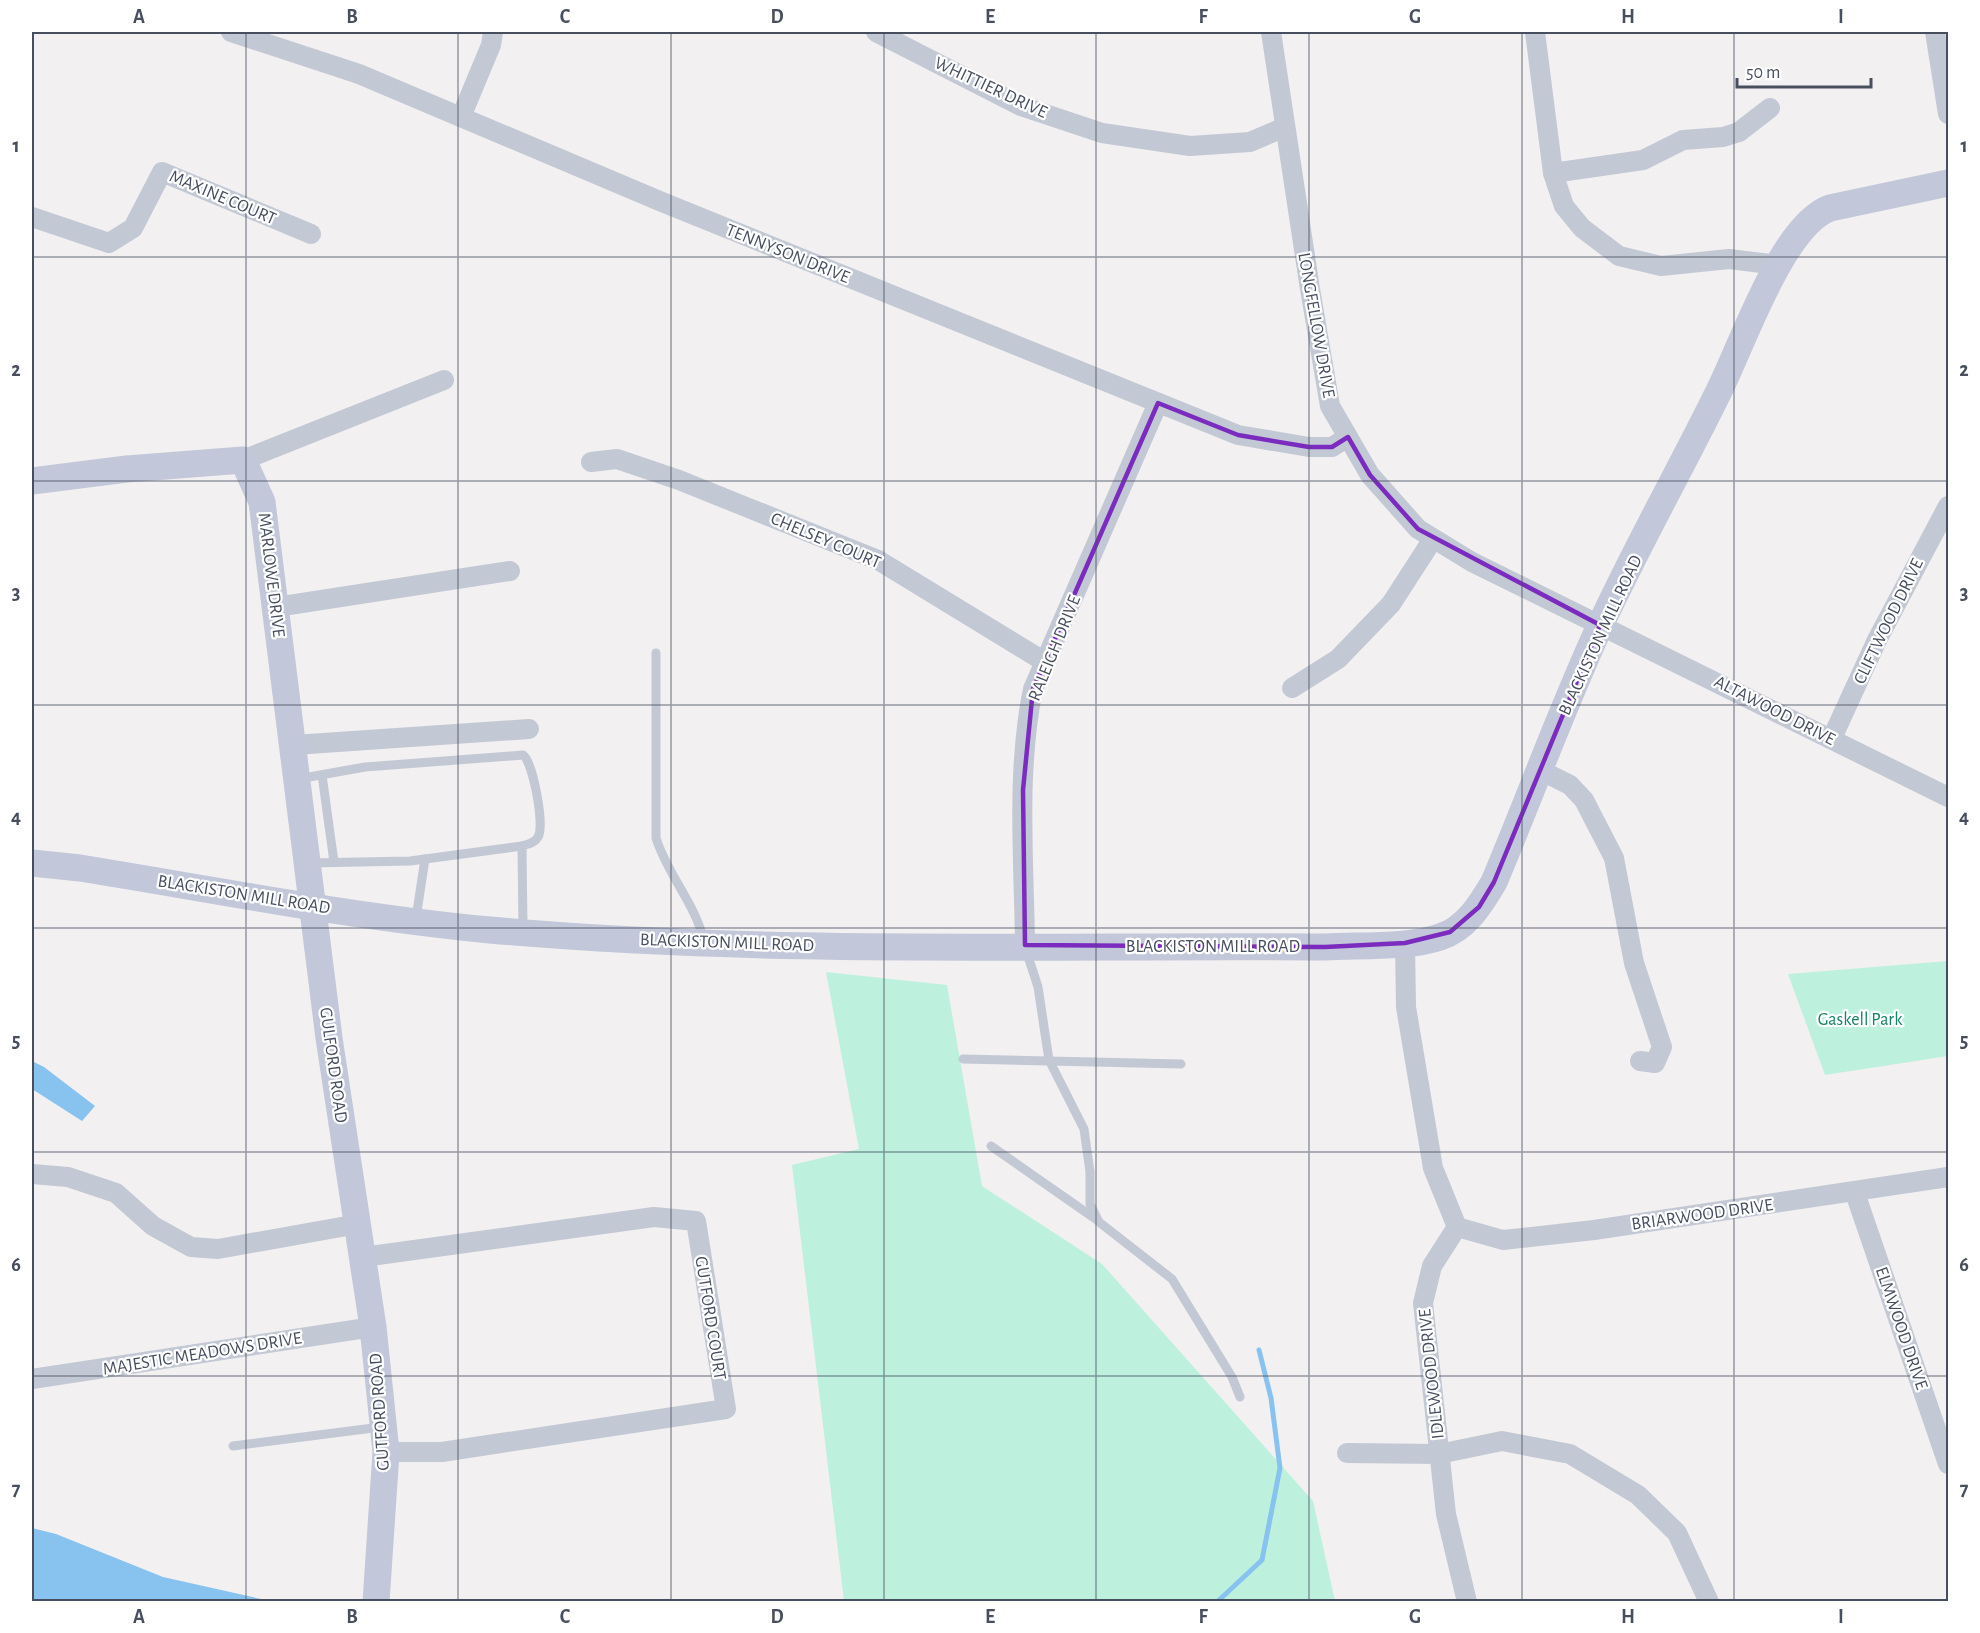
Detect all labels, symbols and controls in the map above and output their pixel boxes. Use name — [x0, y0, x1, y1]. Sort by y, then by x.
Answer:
text: A — [133, 7, 145, 27]
text: B — [346, 7, 358, 27]
text: C — [560, 7, 571, 27]
text: D — [770, 7, 784, 27]
text: E — [985, 7, 995, 27]
text: F — [1198, 7, 1208, 27]
text: G — [1409, 7, 1421, 27]
text: H — [1621, 7, 1635, 27]
text: I — [1838, 7, 1844, 27]
scale bar — [1737, 51, 1870, 89]
street label: WHITTIER DRIVE — [931, 54, 1050, 122]
text: 50 m — [1746, 64, 1780, 82]
text: 1 — [12, 136, 20, 156]
text: 1 — [1960, 136, 1968, 156]
street label: MAXINE COURT — [167, 167, 279, 229]
street label: TENNYSON DRIVE — [723, 221, 852, 287]
street label: LONGFELLOW DRIVE — [1294, 251, 1338, 399]
text: 2 — [11, 360, 21, 380]
text: 2 — [1959, 360, 1969, 380]
street label: CHELSEY COURT — [768, 510, 883, 572]
street label: MARLOWE DRIVE — [254, 512, 288, 639]
street label: BLACKISTON MILL ROAD — [1556, 553, 1646, 718]
street label: CLIFTWOOD DRIVE — [1851, 556, 1927, 687]
text: 3 — [12, 583, 20, 603]
text: 3 — [1960, 583, 1968, 603]
street label: RALEIGH DRIVE — [1026, 593, 1084, 704]
street label: ALTAWOOD DRIVE — [1711, 673, 1838, 749]
text: 4 — [11, 807, 21, 827]
text: 4 — [1959, 807, 1969, 827]
street label: BLACKISTON MILL ROAD — [156, 872, 331, 918]
street label: BLACKISTON MILL ROAD — [640, 931, 814, 955]
street label: BLACKISTON MILL ROAD — [1126, 938, 1300, 956]
street label: GULFORD ROAD — [316, 1006, 350, 1124]
park label: Gaskell Park — [1818, 1011, 1903, 1029]
text: 5 — [12, 1031, 20, 1051]
text: 5 — [1960, 1031, 1968, 1051]
street label: BRIARWOOD DRIVE — [1630, 1196, 1774, 1234]
text: 6 — [11, 1255, 21, 1275]
street label: GUTFORD COURT — [691, 1255, 729, 1381]
text: 6 — [1959, 1255, 1969, 1275]
street label: ELMWOOD DRIVE — [1872, 1265, 1931, 1392]
street label: IDLEWOOD DRIVE — [1416, 1308, 1448, 1440]
street label: MAJESTIC MEADOWS DRIVE — [101, 1329, 303, 1379]
street label: GUTFORD ROAD — [367, 1353, 393, 1471]
text: 7 — [12, 1479, 21, 1499]
text: 7 — [1960, 1479, 1969, 1499]
text: A — [133, 1607, 145, 1627]
text: B — [346, 1607, 358, 1627]
text: C — [560, 1607, 571, 1627]
text: D — [770, 1607, 784, 1627]
text: E — [985, 1607, 995, 1627]
text: F — [1198, 1607, 1208, 1627]
text: G — [1409, 1607, 1421, 1627]
text: H — [1621, 1607, 1635, 1627]
text: I — [1838, 1607, 1844, 1627]

